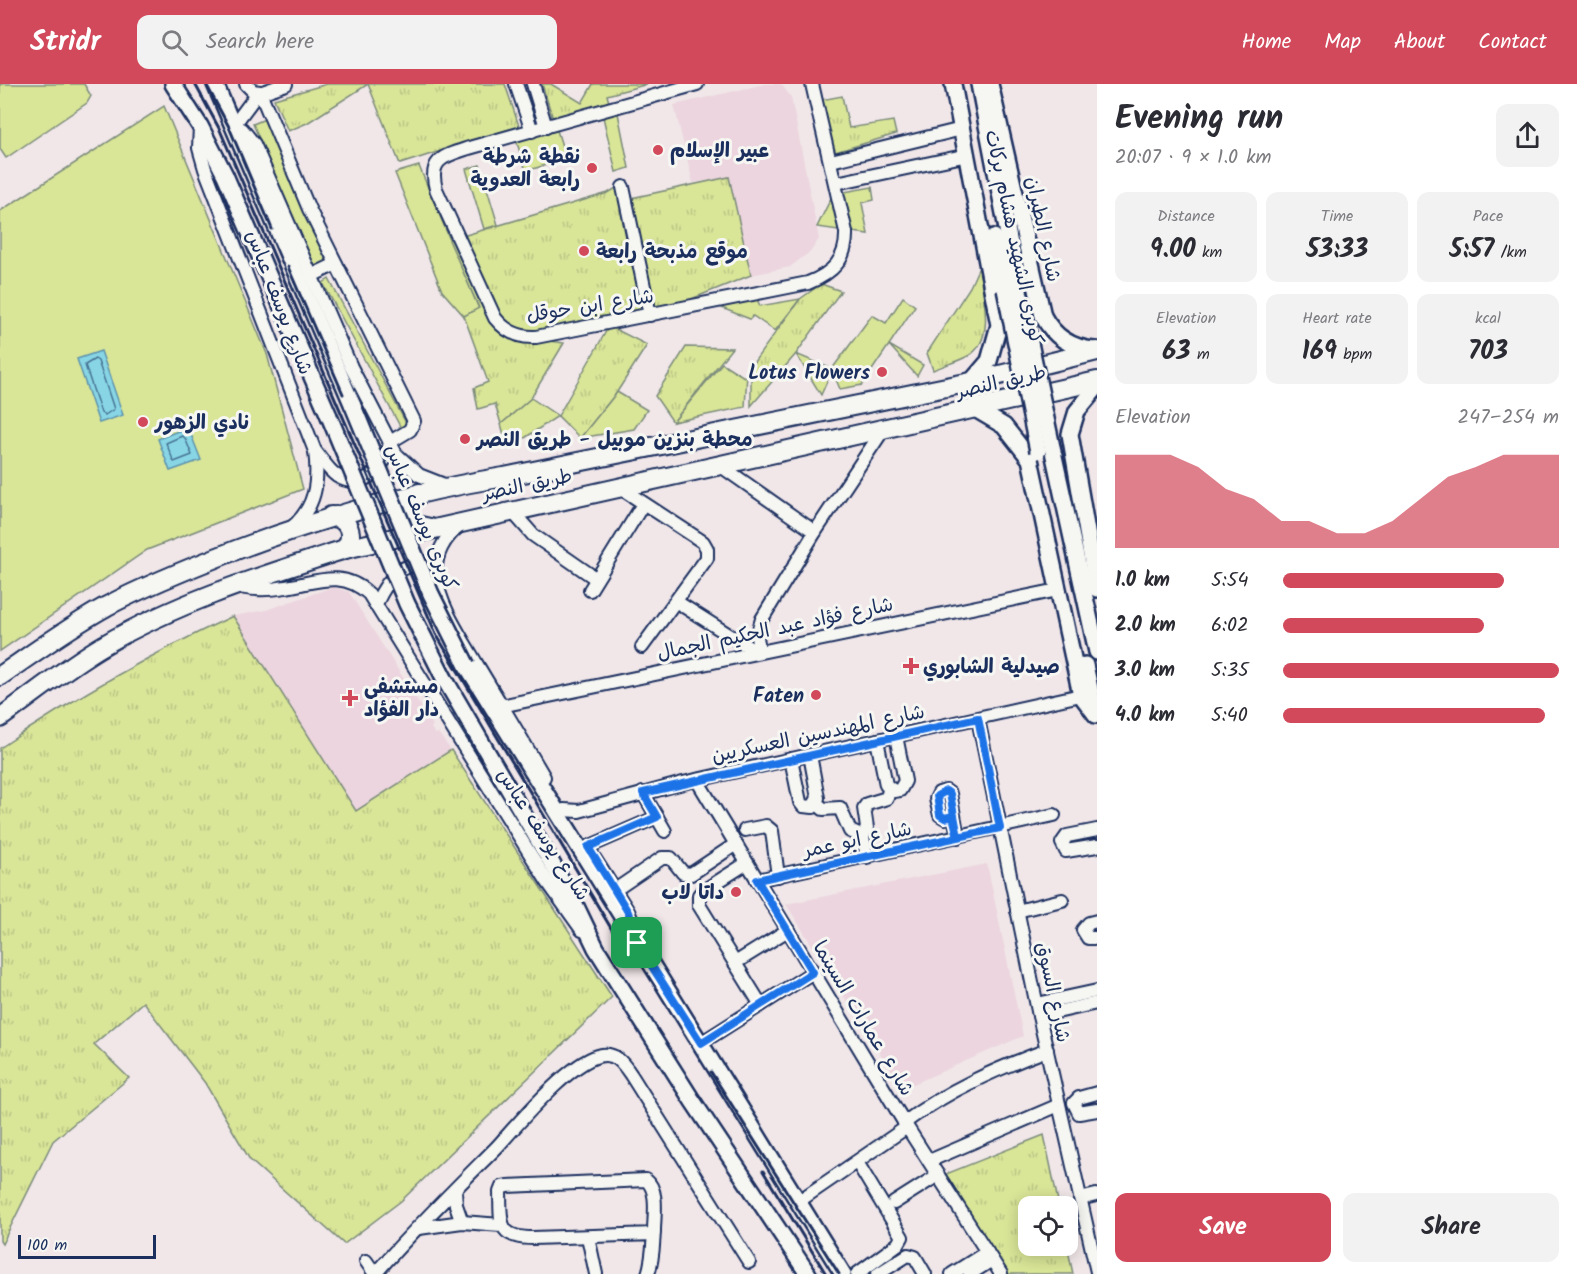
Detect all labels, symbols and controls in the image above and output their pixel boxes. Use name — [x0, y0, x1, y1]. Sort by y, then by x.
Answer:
search box — [137, 15, 557, 69]
text: Stridr — [30, 20, 101, 65]
text: Search here — [206, 25, 314, 60]
icon: search — [158, 26, 191, 59]
text: Home — [1242, 26, 1291, 59]
text: Map — [1324, 26, 1361, 59]
text: About — [1394, 26, 1445, 59]
text: Contact — [1478, 26, 1547, 59]
text: Evening run — [1115, 93, 1283, 146]
button: share — [1496, 104, 1559, 167]
street label: كوبرى الشهيد هشام بركات — [975, 127, 1051, 348]
place label: عبير الإسلام — [670, 136, 769, 168]
place label: نقطة شرطة رابعة العدوية — [470, 142, 580, 197]
text: 20:07 · 9 × 1.0 km — [1115, 142, 1271, 174]
marker: عبير الإسلام — [651, 143, 665, 157]
marker: نقطة شرطة رابعة العدوية — [585, 161, 599, 175]
street label: شارع الطيران — [1015, 174, 1069, 285]
text: Distance — [1157, 204, 1215, 229]
text: Time — [1321, 204, 1353, 229]
text: Pace — [1473, 204, 1503, 229]
street label: شارع يوسف عباس — [236, 226, 320, 380]
text: 9.00 — [1150, 229, 1196, 271]
text: 53:33 — [1306, 229, 1368, 271]
text: 5:57 — [1449, 229, 1494, 271]
place label: موقع مذبحة رابعة — [596, 237, 748, 269]
text: km — [1196, 240, 1222, 265]
text: /km — [1494, 240, 1527, 265]
marker: موقع مذبحة رابعة — [577, 244, 591, 258]
street label: شارع ابن حوقل — [524, 281, 656, 333]
text: Elevation — [1156, 306, 1216, 331]
text: Heart rate — [1302, 306, 1372, 331]
text: kcal — [1475, 306, 1501, 331]
text: 63 — [1162, 331, 1191, 373]
text: 169 — [1302, 331, 1337, 373]
text: 703 — [1468, 331, 1508, 373]
text: m — [1191, 342, 1210, 367]
text: bpm — [1337, 342, 1372, 367]
street label: طريق النصر — [951, 357, 1050, 409]
place label: Lotus Flowers — [748, 358, 871, 390]
marker: Lotus Flowers — [875, 365, 889, 379]
text: Elevation — [1115, 402, 1191, 434]
text: 247–254 m — [1458, 402, 1559, 434]
place label: نادي الزهور — [154, 408, 249, 440]
marker: نادي الزهور — [136, 415, 150, 429]
place label: محطة بنزين موبيل - طريق النصر — [475, 425, 753, 457]
marker: محطة بنزين موبيل - طريق النصر — [458, 432, 472, 446]
street label: كوبرى يوسف عباس — [375, 440, 465, 596]
street label: طريق النصر — [477, 461, 576, 512]
text: 1.0 km — [1115, 565, 1170, 597]
text: 5:54 — [1211, 565, 1248, 597]
street label: شارع فؤاد عبد الحكيم الجمال — [654, 589, 897, 671]
text: 2.0 km — [1115, 610, 1176, 642]
text: 6:02 — [1211, 610, 1249, 642]
place label: صيدلية الشابوري — [923, 652, 1060, 684]
text: 3.0 km — [1115, 655, 1175, 687]
text: 5:35 — [1211, 655, 1249, 687]
marker: صيدلية الشابوري — [904, 659, 918, 673]
place label: مستشفى دار الفؤاد — [364, 672, 439, 727]
place label: Faten — [753, 681, 804, 713]
marker: Faten — [809, 688, 823, 702]
marker: مستشفى دار الفؤاد — [341, 689, 359, 707]
street label: شارع المهندسين العسكريين — [709, 697, 928, 773]
text: 4.0 km — [1115, 700, 1175, 732]
text: 5:40 — [1211, 700, 1248, 732]
street label: شارع يوسف عباس — [487, 762, 597, 908]
street label: شارع ابو عمر — [798, 814, 915, 869]
place label: داتا لاب — [662, 878, 724, 910]
marker: داتا لاب — [729, 885, 743, 899]
pin — [611, 917, 662, 968]
icon: arrive — [620, 926, 653, 959]
street label: شارع عمارات السينما — [803, 935, 922, 1103]
street label: شارع السوق — [1026, 939, 1078, 1046]
button: Save — [1115, 1193, 1331, 1262]
button: Share — [1343, 1193, 1559, 1262]
map controls — [1018, 1196, 1078, 1256]
button: locate — [1018, 1196, 1078, 1256]
scale bar — [18, 1232, 156, 1260]
text: 100 m — [27, 1233, 67, 1258]

